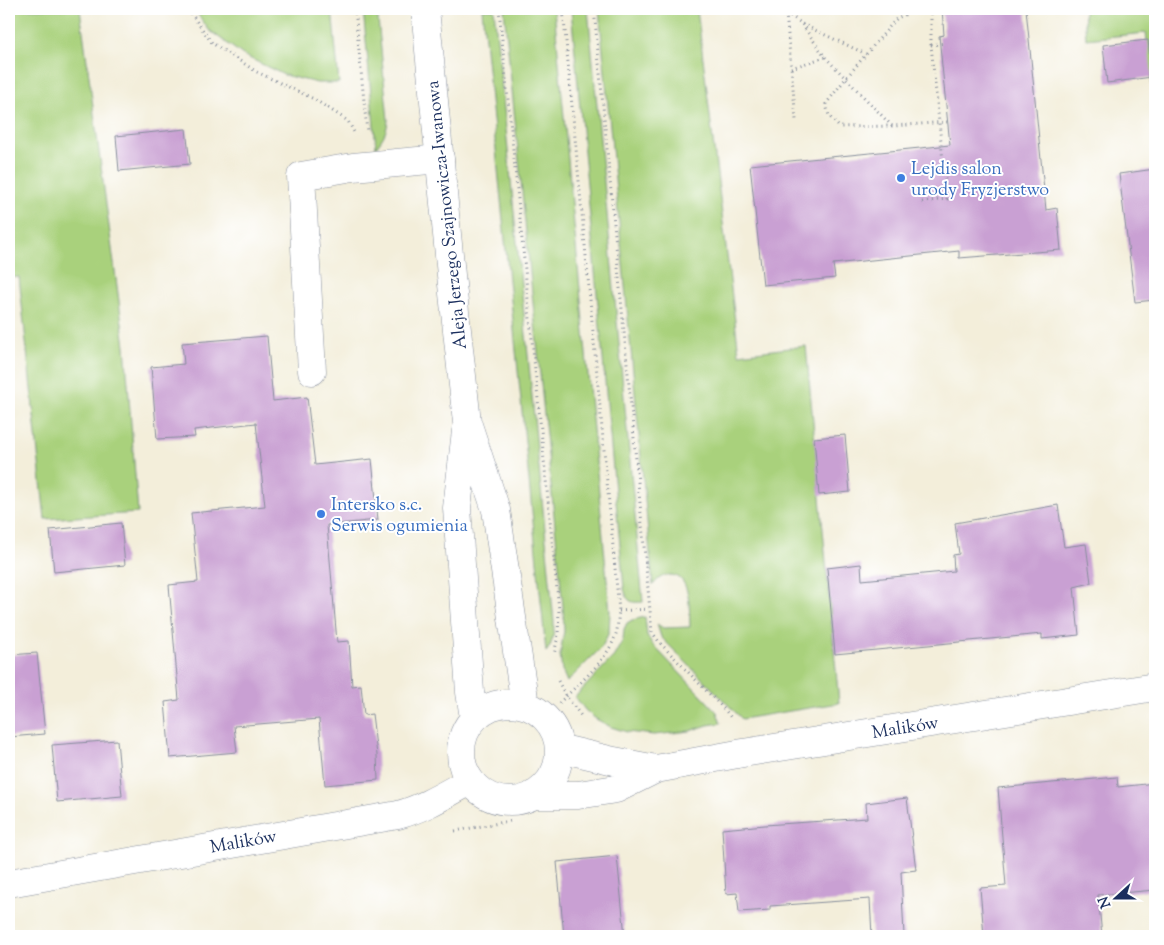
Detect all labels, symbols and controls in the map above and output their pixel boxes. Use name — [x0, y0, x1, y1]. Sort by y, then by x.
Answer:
street label: Aleja Jerzego Szajnowicza-Iwanowa — [421, 79, 475, 350]
place label: Lejdis salon urody Fryzjerstwo — [911, 157, 1049, 204]
marker: Lejdis salon urody Fryzjerstwo — [895, 172, 907, 184]
place label: Intersko s.c. Serwis ogumienia — [331, 493, 468, 540]
marker: Intersko s.c. Serwis ogumienia — [315, 508, 327, 520]
street label: Malików — [870, 711, 941, 747]
street label: Malików — [208, 824, 279, 862]
north arrow — [1092, 872, 1142, 922]
text: N — [1094, 893, 1117, 911]

